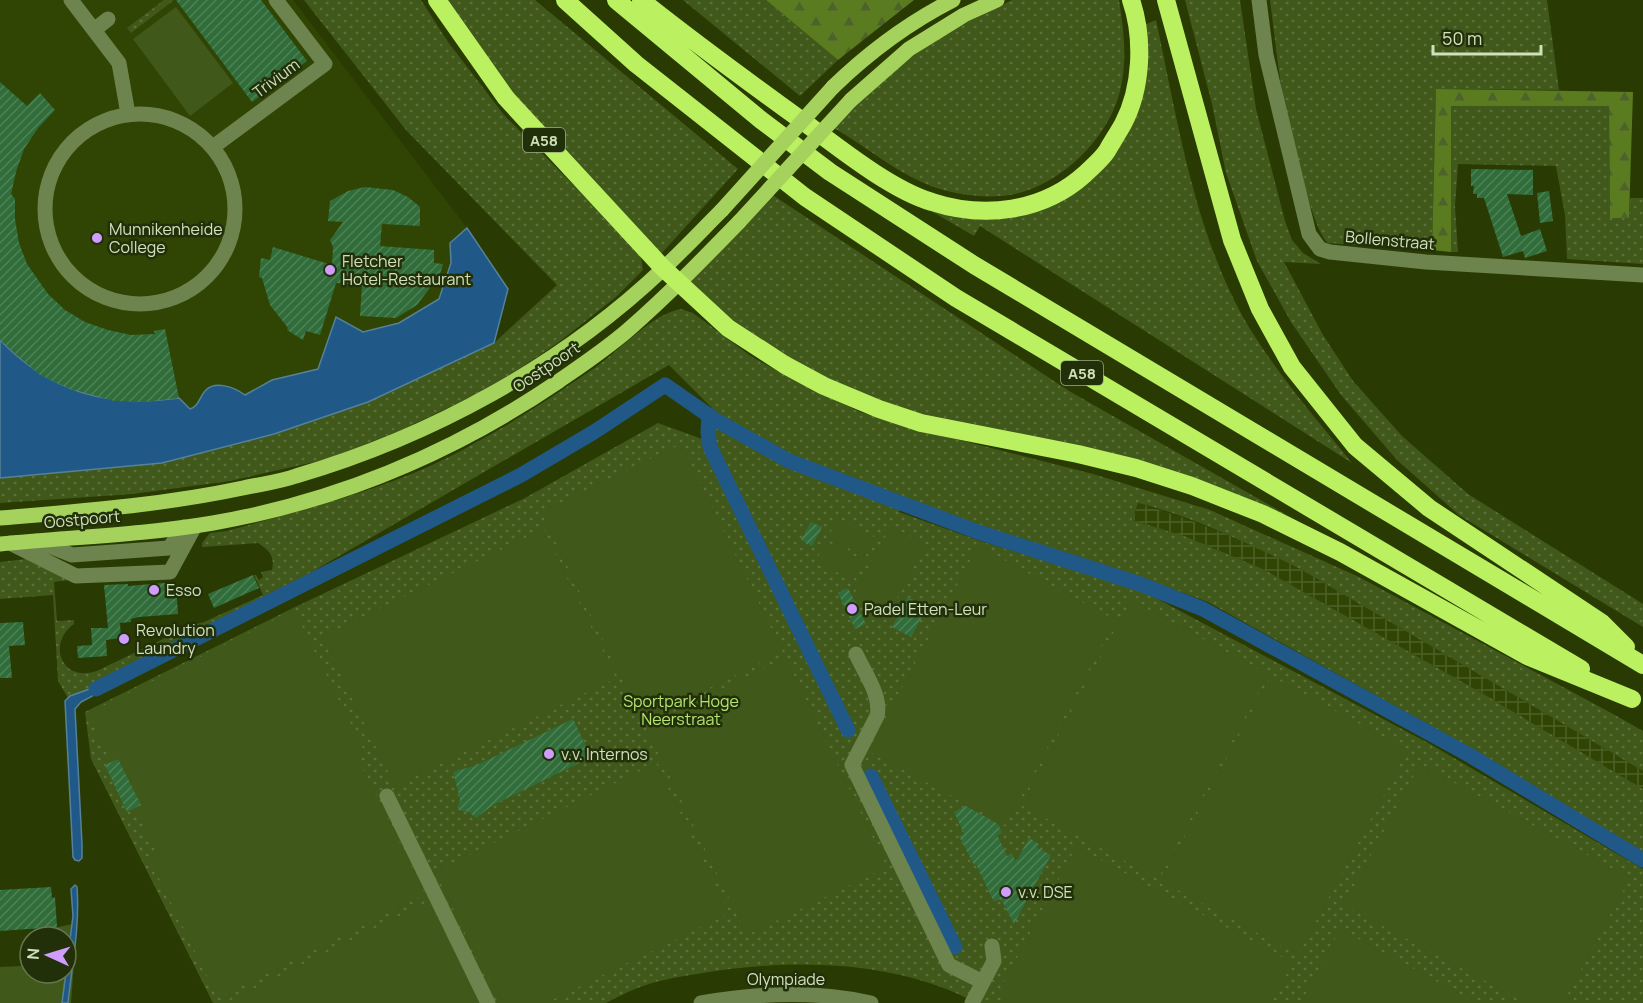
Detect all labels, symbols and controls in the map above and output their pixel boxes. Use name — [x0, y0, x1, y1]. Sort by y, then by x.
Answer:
scale bar — [1433, 18, 1541, 56]
text: 50 m — [1442, 26, 1482, 50]
street label: Trivium — [248, 53, 304, 103]
road number: A58 — [523, 128, 565, 152]
place label: Munnikenheide College — [109, 218, 223, 258]
street label: Bollenstraat — [1344, 225, 1436, 255]
marker: Munnikenheide College — [90, 231, 104, 245]
place label: Fletcher Hotel-Restaurant — [342, 250, 471, 290]
marker: Fletcher Hotel-Restaurant — [323, 263, 337, 277]
street label: Oostpoort — [508, 337, 584, 397]
road number: A58 — [1061, 361, 1103, 385]
street label: Oostpoort — [43, 505, 121, 533]
place label: Esso — [166, 579, 201, 601]
marker: Esso — [147, 583, 161, 597]
place label: Padel Etten-Leur — [864, 598, 987, 620]
marker: Padel Etten-Leur — [845, 602, 859, 616]
place label: Revolution Laundry — [136, 619, 215, 659]
marker: Revolution Laundry — [117, 632, 131, 646]
park label: Sportpark Hoge Neerstraat — [623, 690, 739, 730]
place label: v.v. Internos — [561, 743, 648, 765]
marker: v.v. Internos — [542, 747, 556, 761]
place label: v.v. DSE — [1018, 881, 1073, 903]
marker: v.v. DSE — [999, 885, 1013, 899]
north arrow — [18, 925, 78, 985]
text: N — [22, 947, 44, 960]
street label: Olympiade — [747, 968, 825, 990]

